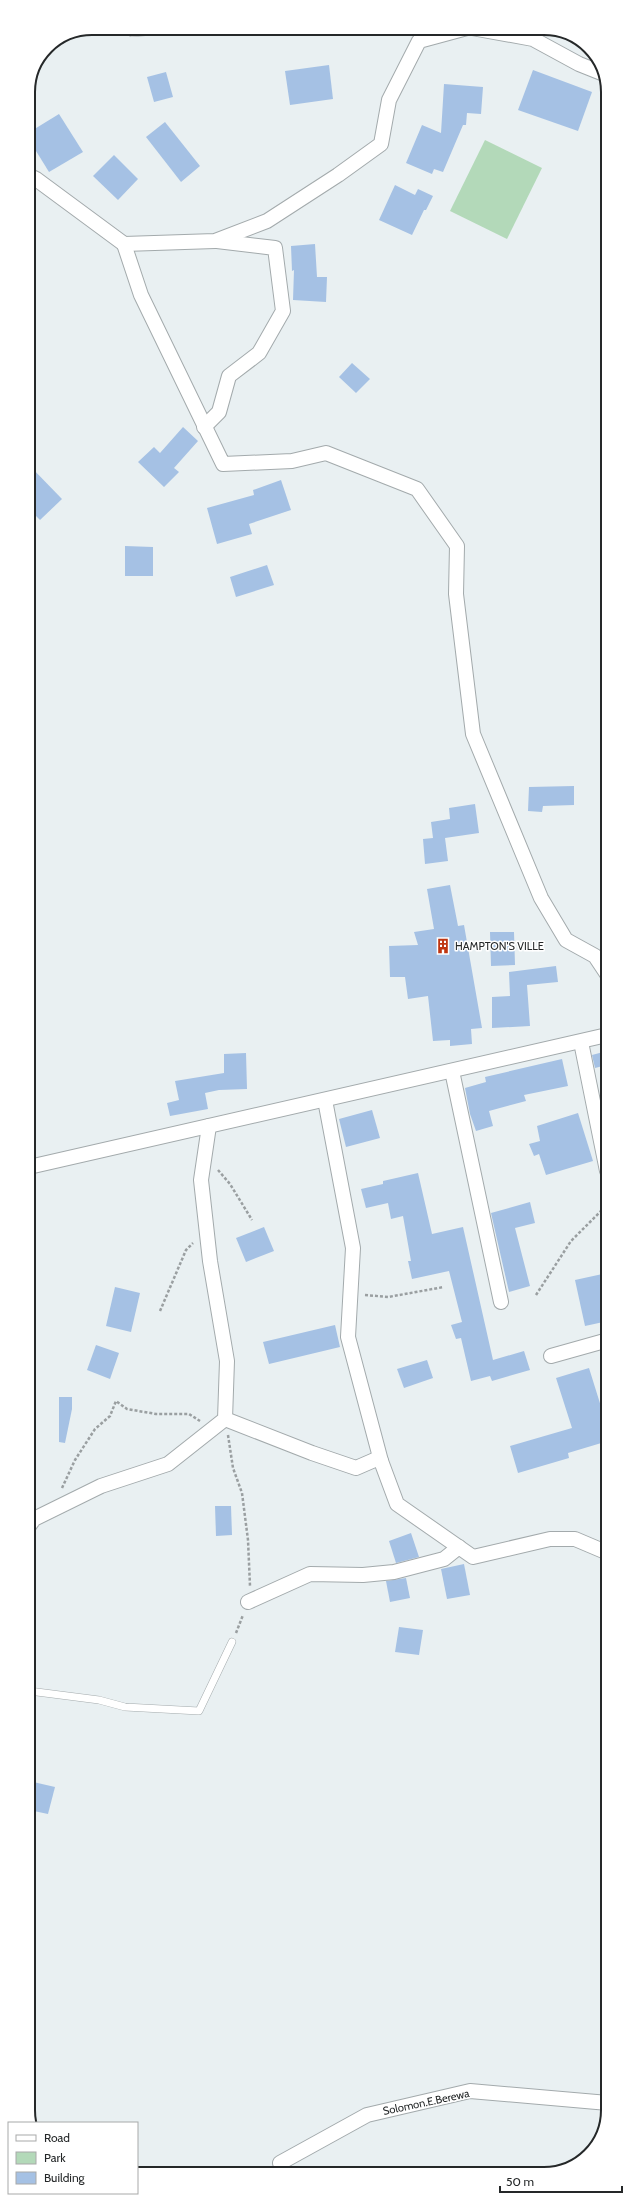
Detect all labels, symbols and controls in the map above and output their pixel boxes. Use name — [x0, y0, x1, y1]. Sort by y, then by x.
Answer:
building icon: HAMPTON'S VILLE — [434, 937, 452, 955]
place label: HAMPTON'S VILLE — [455, 939, 544, 953]
street label: Solomon.E.Berewa — [382, 2086, 471, 2118]
legend — [8, 2122, 138, 2194]
text: Road — [44, 2130, 70, 2145]
text: Park — [44, 2150, 66, 2165]
scale bar — [500, 2168, 622, 2194]
text: Building — [44, 2170, 86, 2185]
text: 50 m — [506, 2174, 534, 2189]

